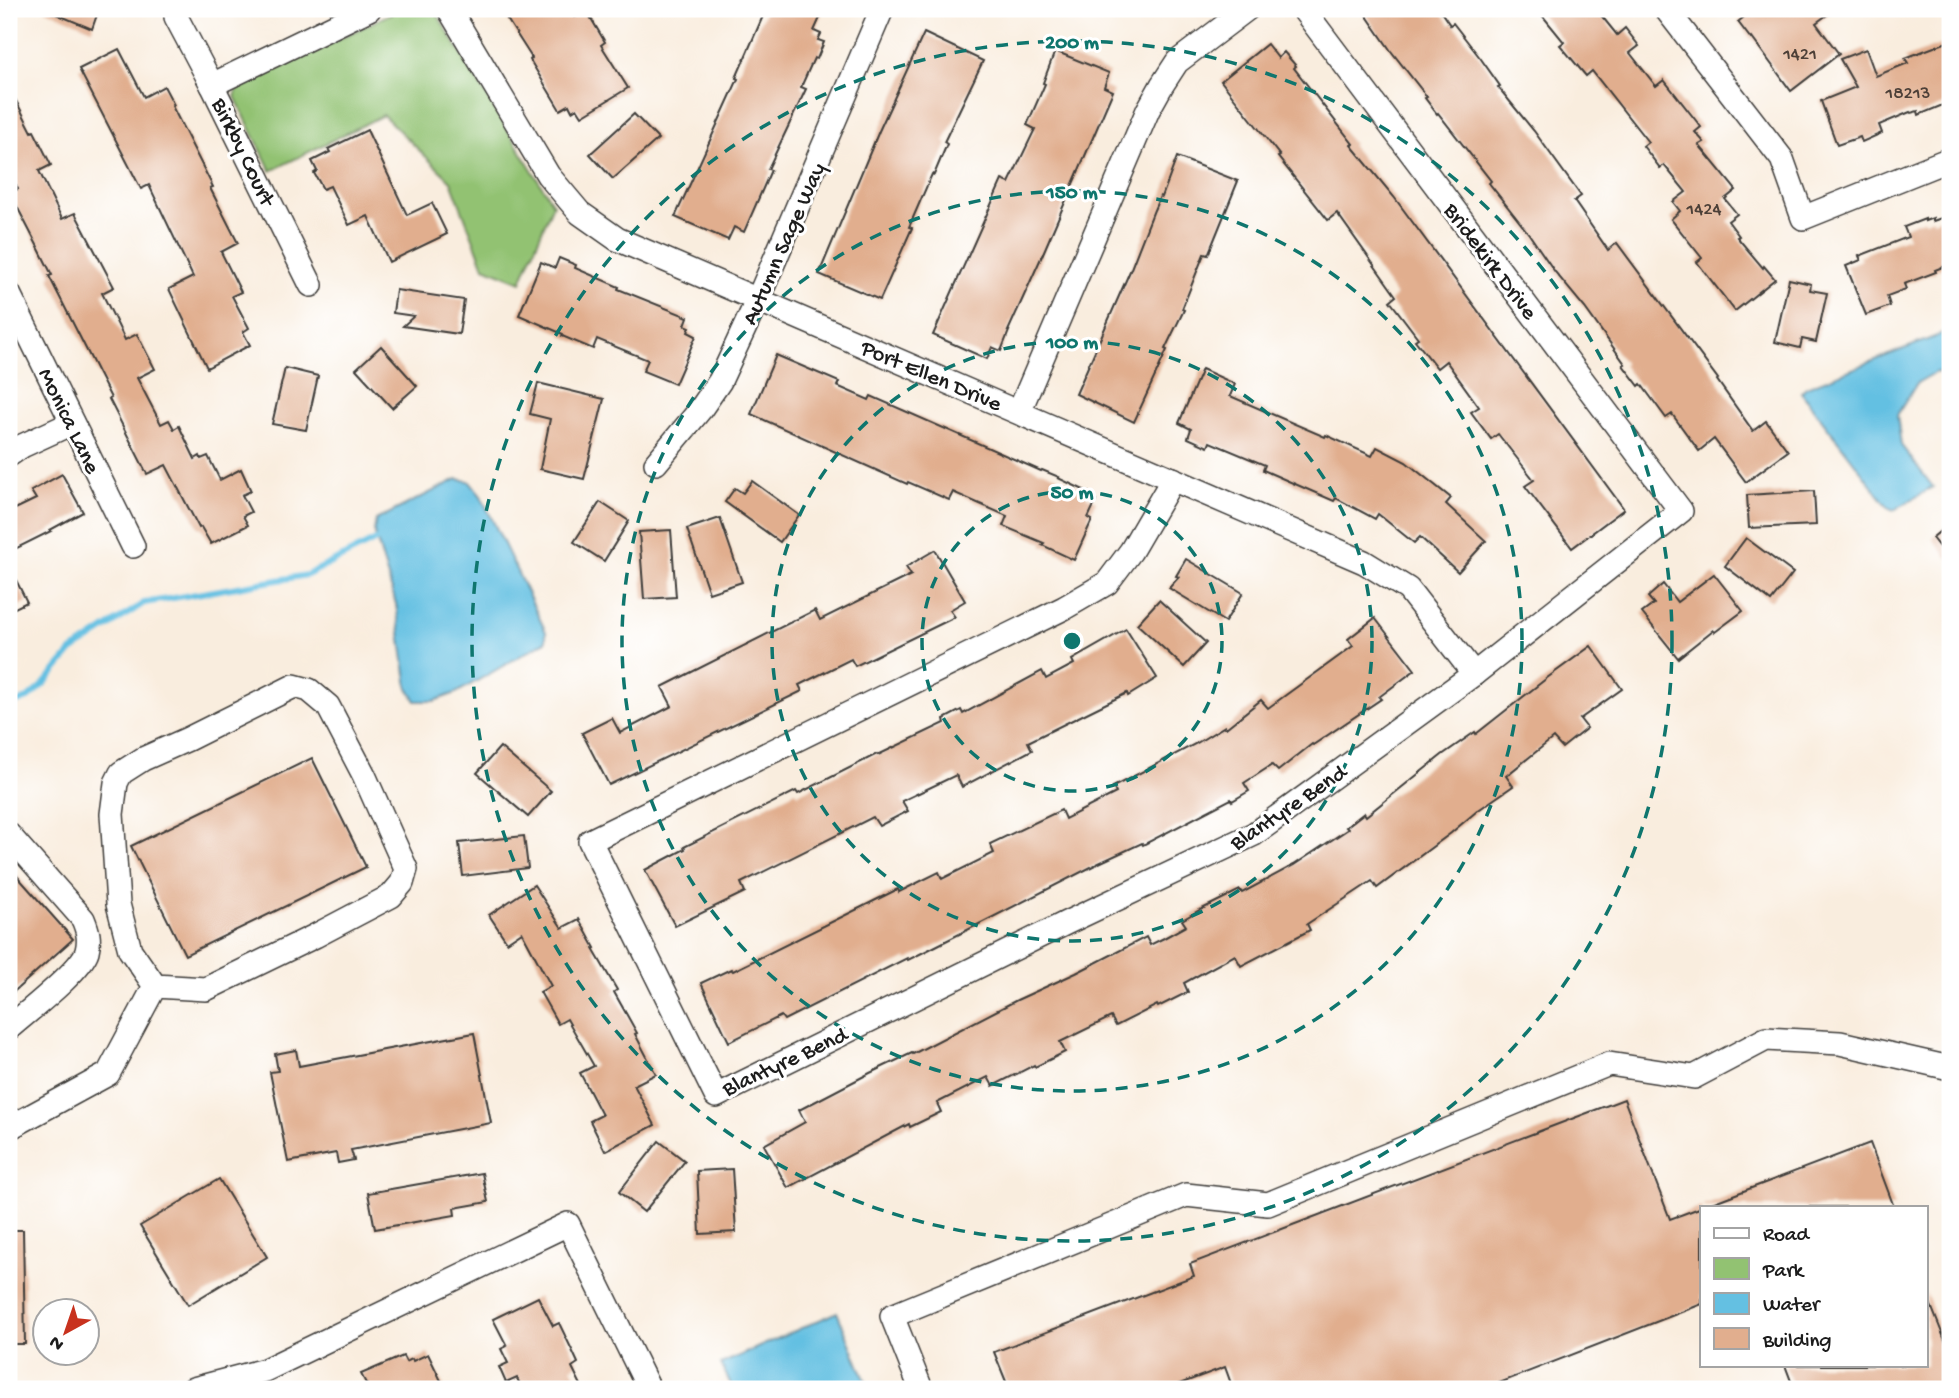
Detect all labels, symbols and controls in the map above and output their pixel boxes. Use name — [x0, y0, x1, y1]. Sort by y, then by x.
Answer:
text: 200 m — [1045, 32, 1099, 57]
house number: 1421 — [1782, 44, 1817, 67]
house number: 18213 — [1885, 83, 1931, 106]
street label: Birkby Court — [204, 93, 280, 212]
street label: Autumn Sage Way — [737, 159, 833, 330]
text: 150 m — [1045, 182, 1098, 207]
street label: Bridekirk Drive — [1436, 197, 1543, 327]
house number: 1424 — [1686, 199, 1721, 222]
text: 100 m — [1045, 332, 1098, 357]
street label: Port Ellen Drive — [855, 335, 1006, 419]
street label: Monica Lane — [31, 364, 105, 480]
text: 50 m — [1051, 482, 1094, 507]
centre of rings — [1060, 629, 1084, 653]
street label: Blantyre Bend — [1225, 759, 1354, 858]
street label: Blantyre Bend — [718, 1022, 854, 1104]
legend — [1700, 1206, 1927, 1366]
text: Road — [1763, 1224, 1811, 1249]
text: Park — [1762, 1260, 1806, 1285]
text: Water — [1763, 1294, 1821, 1319]
north arrow — [32, 1296, 102, 1366]
text: N — [45, 1330, 69, 1355]
text: Building — [1762, 1330, 1832, 1355]

